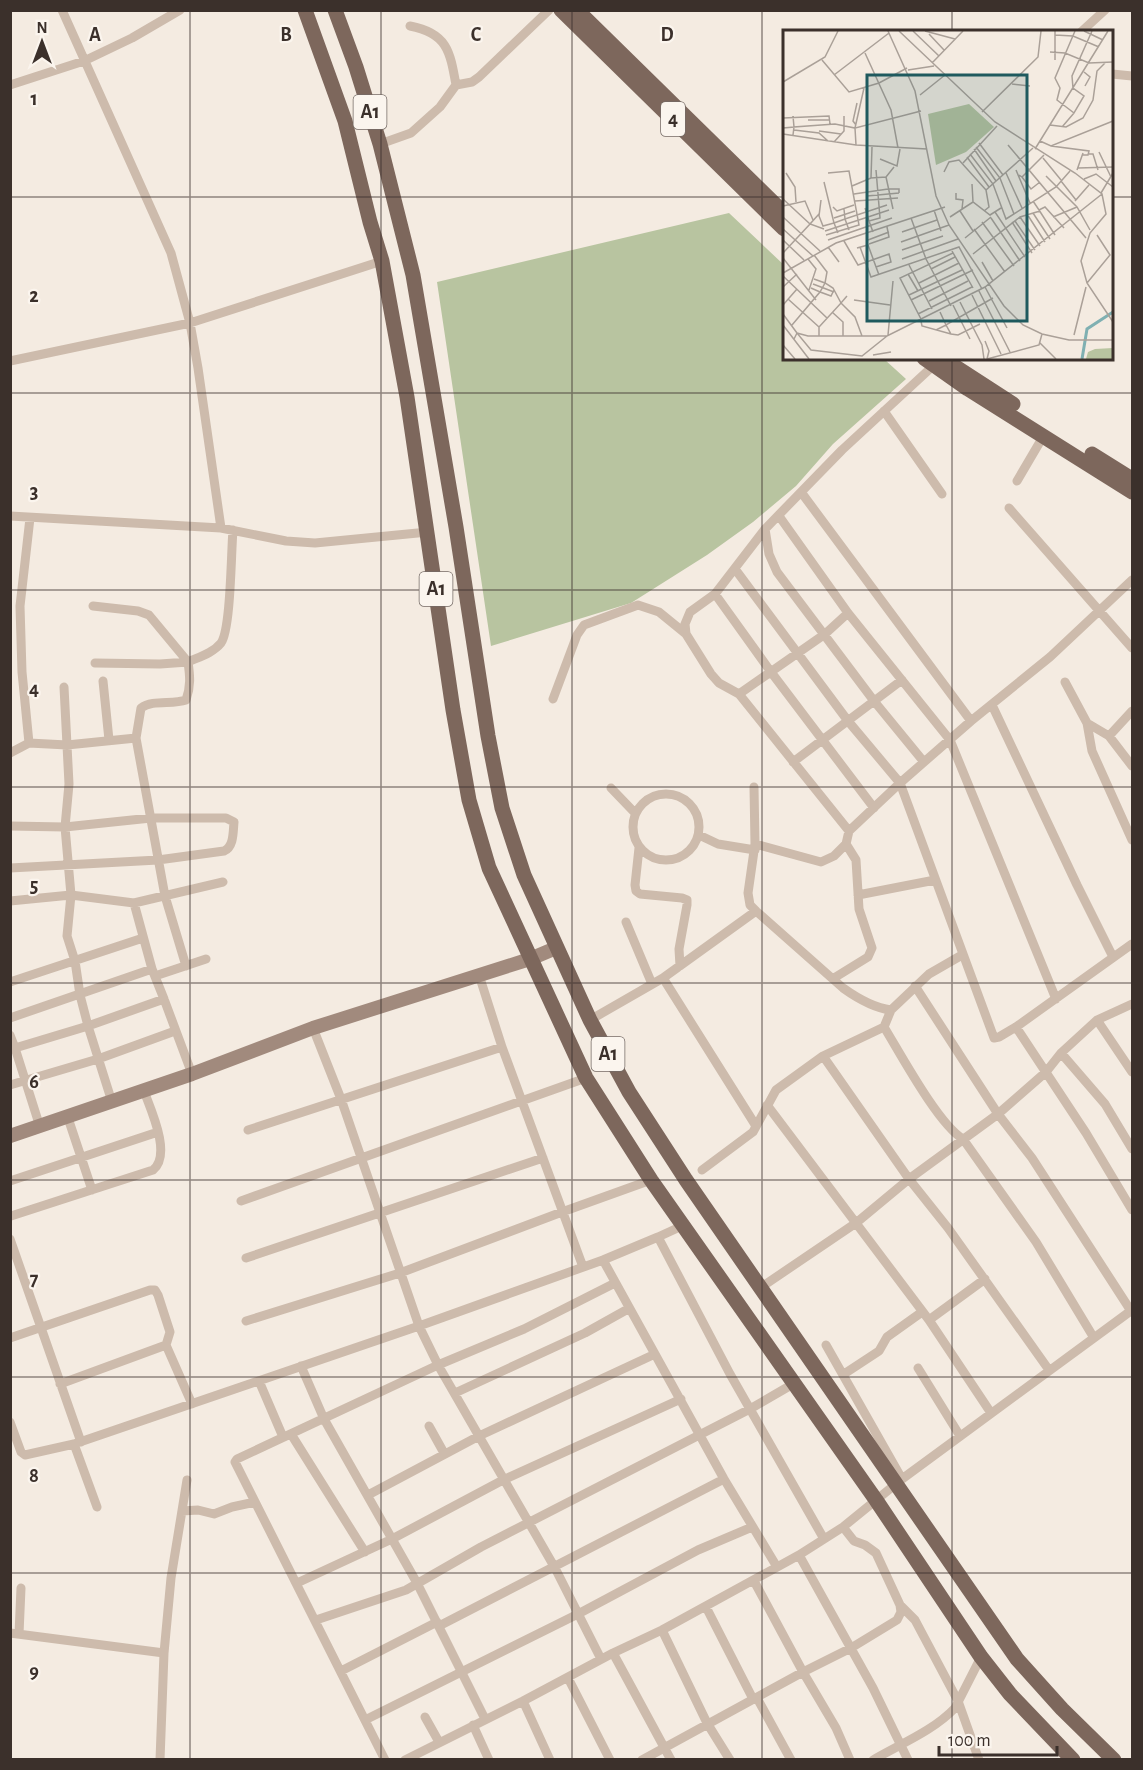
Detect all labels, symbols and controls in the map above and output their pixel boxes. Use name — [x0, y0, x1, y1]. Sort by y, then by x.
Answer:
north arrow — [12, 12, 72, 72]
text: N — [36, 20, 48, 36]
text: A — [89, 25, 101, 45]
text: B — [280, 25, 292, 45]
text: C — [471, 25, 482, 45]
text: D — [660, 25, 674, 45]
inset map — [783, 30, 1113, 360]
text: 1 — [30, 89, 38, 109]
road number: A1 — [354, 95, 386, 129]
road number: 4 — [661, 102, 685, 136]
text: 2 — [29, 286, 39, 306]
text: 3 — [30, 482, 38, 502]
road number: A1 — [420, 572, 452, 606]
text: 4 — [29, 679, 39, 699]
text: 5 — [30, 876, 38, 896]
road number: A1 — [592, 1037, 624, 1071]
text: 6 — [29, 1072, 39, 1092]
text: 7 — [30, 1269, 39, 1289]
text: 8 — [29, 1466, 39, 1486]
text: 9 — [29, 1662, 39, 1682]
scale bar — [939, 1719, 1058, 1757]
text: 100 m — [948, 1732, 991, 1750]

